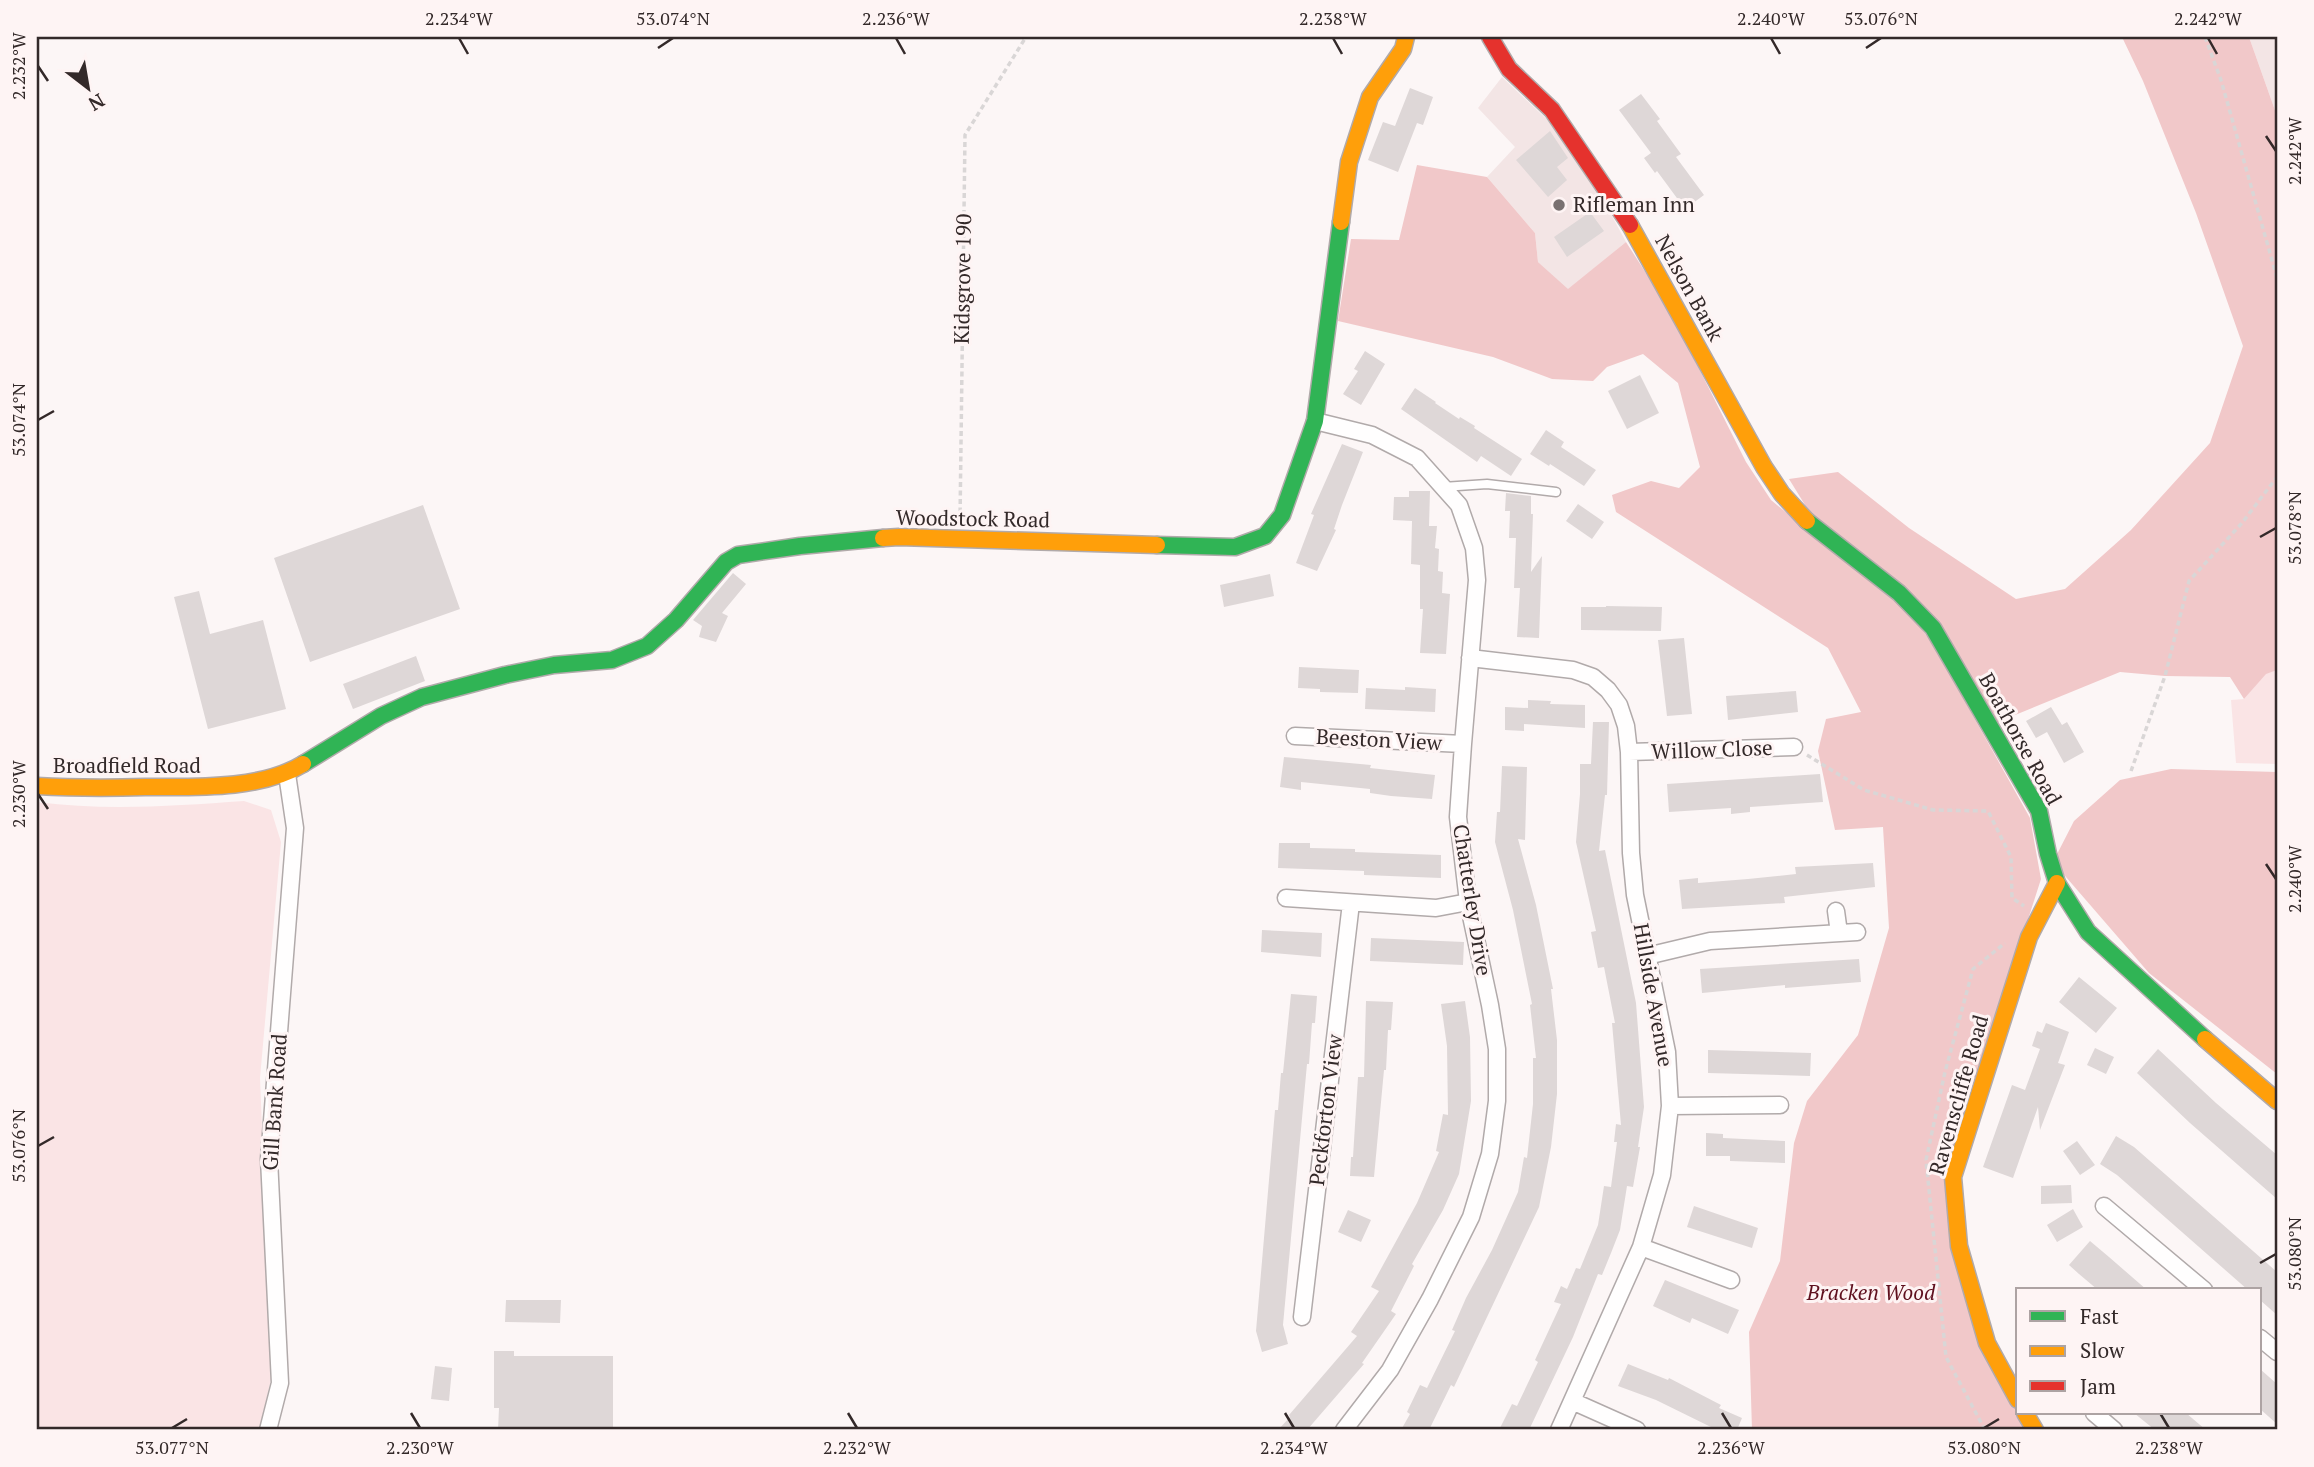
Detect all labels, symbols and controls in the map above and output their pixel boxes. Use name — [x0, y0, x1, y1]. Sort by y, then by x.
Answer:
text: 2.234°W — [425, 6, 493, 30]
text: 53.074°N — [636, 6, 710, 30]
text: 2.236°W — [862, 6, 930, 30]
text: 2.238°W — [1299, 6, 1367, 30]
text: 2.240°W — [1737, 6, 1805, 30]
text: 53.076°N — [1844, 6, 1918, 30]
text: 2.242°W — [2174, 6, 2242, 30]
text: 2.232°W — [6, 32, 30, 100]
north arrow — [52, 52, 122, 122]
text: N — [84, 89, 110, 118]
text: 2.242°W — [2282, 117, 2306, 185]
place label: Rifleman Inn — [1573, 190, 1695, 218]
marker: Rifleman Inn — [1551, 197, 1567, 213]
street label: Kidsgrove 190 — [947, 213, 977, 344]
street label: Nelson Bank — [1649, 229, 1731, 346]
text: 53.074°N — [6, 383, 30, 457]
text: 53.078°N — [2282, 491, 2306, 565]
street label: Woodstock Road — [896, 503, 1051, 533]
street label: Boathorse Road — [1973, 668, 2069, 810]
street label: Beeston View — [1315, 722, 1443, 756]
street label: Willow Close — [1651, 733, 1773, 765]
street label: Broadfield Road — [53, 751, 201, 779]
text: 2.230°W — [6, 760, 30, 828]
street label: Chatterley Drive — [1447, 822, 1499, 978]
text: 2.240°W — [2282, 845, 2306, 913]
street label: Hillside Avenue — [1628, 921, 1680, 1069]
street label: Ravenscliffe Road — [1922, 1011, 1994, 1178]
street label: Gill Bank Road — [255, 1032, 293, 1171]
street label: Peckforton View — [1302, 1032, 1348, 1187]
text: 53.076°N — [6, 1109, 30, 1183]
text: 53.080°N — [2282, 1217, 2306, 1291]
park label: Bracken Wood — [1806, 1278, 1936, 1306]
legend — [2016, 1288, 2262, 1414]
text: Fast — [2080, 1302, 2119, 1330]
text: Slow — [2080, 1336, 2125, 1364]
text: Jam — [2080, 1372, 2116, 1400]
text: 53.077°N — [135, 1435, 209, 1459]
text: 2.230°W — [386, 1435, 454, 1459]
text: 2.232°W — [823, 1435, 891, 1459]
text: 2.234°W — [1260, 1435, 1328, 1459]
text: 2.236°W — [1697, 1435, 1765, 1459]
text: 53.080°N — [1947, 1435, 2021, 1459]
text: 2.238°W — [2135, 1435, 2203, 1459]

